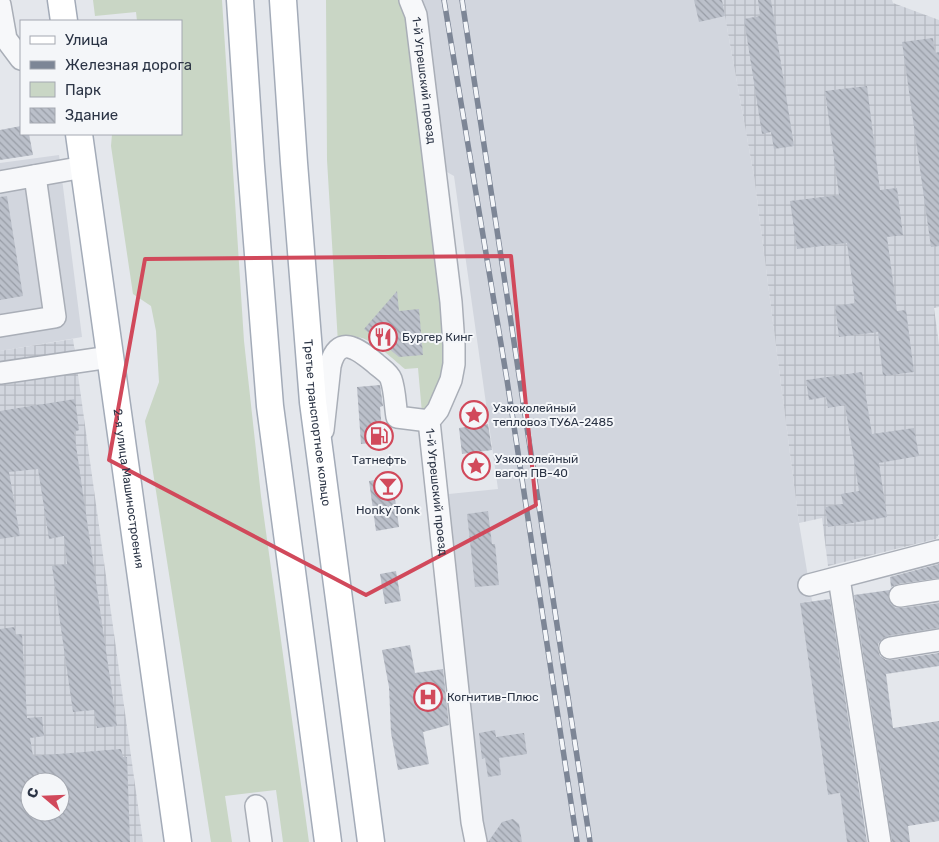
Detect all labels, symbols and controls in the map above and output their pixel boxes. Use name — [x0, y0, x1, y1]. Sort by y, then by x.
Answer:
street label: 1-й Угрешский проезд — [409, 16, 439, 145]
legend — [20, 20, 182, 135]
text: Улица — [65, 31, 108, 49]
text: Железная дорога — [65, 56, 192, 74]
text: Парк — [65, 81, 101, 99]
text: Здание — [65, 106, 118, 124]
restaurant icon: Бургер Кинг — [368, 322, 398, 352]
place label: Бургер Кинг — [402, 330, 474, 344]
street label: Третье транспортное кольцо — [301, 339, 334, 507]
place icon: Узкоколейный тепловоз ТУ6А-2485 — [459, 400, 489, 430]
place label: Узкоколейный тепловоз ТУ6А-2485 — [493, 401, 613, 429]
street label: 2-я улица Машиностроения — [110, 408, 147, 569]
fuel station icon: Татнефть — [364, 421, 394, 451]
street label: 1-й Угрешский проезд — [423, 428, 450, 557]
place icon: Узкоколейный вагон ПВ-40 — [461, 451, 491, 481]
place label: Узкоколейный вагон ПВ-40 — [495, 452, 578, 480]
place label: Татнефть — [352, 453, 406, 467]
bar icon: Honky Tonk — [373, 471, 403, 501]
place label: Honky Tonk — [356, 503, 421, 517]
hospital icon: Когнитив-Плюс — [413, 682, 443, 712]
place label: Когнитив-Плюс — [447, 690, 539, 704]
north arrow — [20, 772, 70, 822]
text: С — [24, 785, 43, 800]

